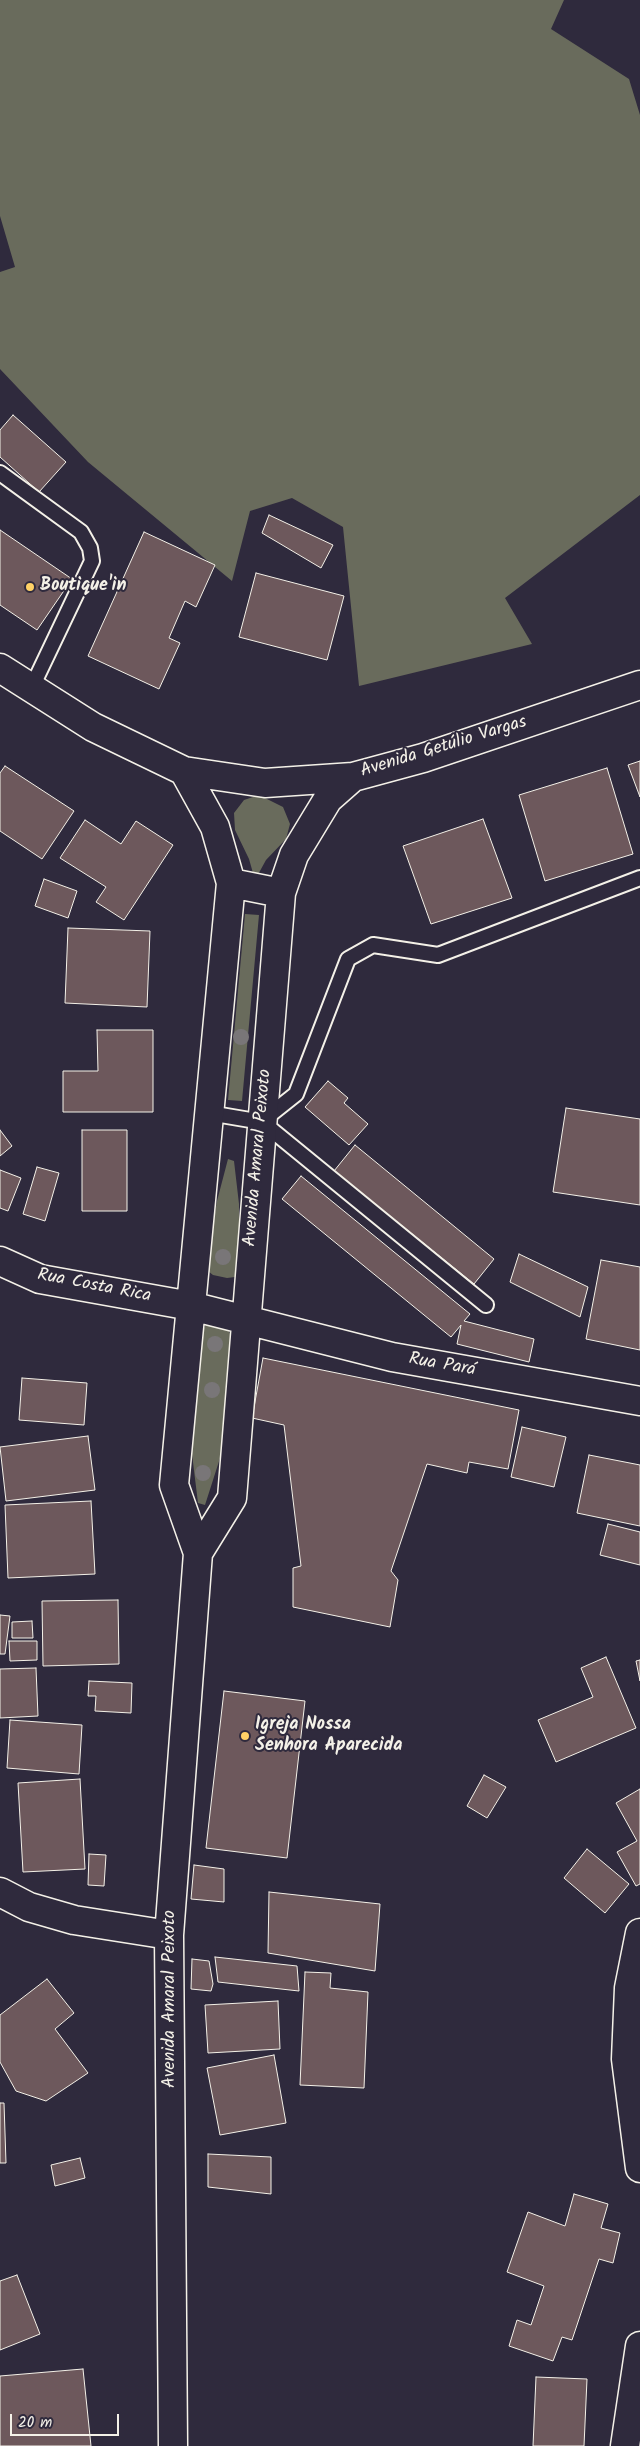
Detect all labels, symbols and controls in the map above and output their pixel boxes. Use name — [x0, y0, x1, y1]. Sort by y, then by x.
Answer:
place label: Boutique'in — [40, 576, 126, 598]
marker: Boutique'in — [24, 581, 36, 593]
street label: Avenida Getúlio Vargas — [358, 712, 530, 784]
street label: Avenida Amaral Peixoto — [240, 1068, 278, 1248]
street label: Rua Costa Rica — [35, 1265, 153, 1309]
street label: Rua Pará — [407, 1350, 477, 1382]
place label: Igreja Nossa Senhora Aparecida — [255, 1715, 403, 1758]
marker: Igreja Nossa Senhora Aparecida — [239, 1730, 251, 1742]
street label: Avenida Amaral Peixoto — [160, 1910, 182, 2088]
scale bar — [12, 2404, 121, 2436]
text: 20 m — [18, 2411, 52, 2435]

